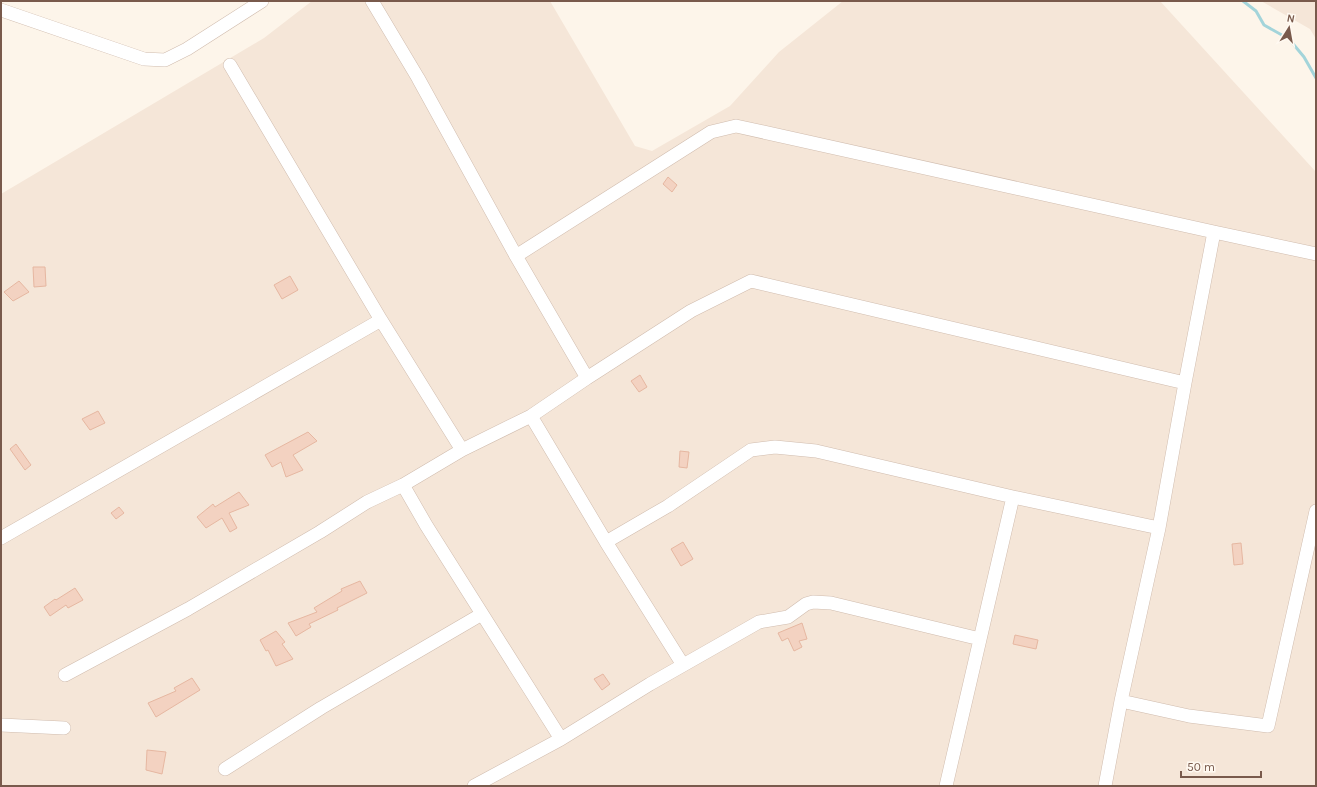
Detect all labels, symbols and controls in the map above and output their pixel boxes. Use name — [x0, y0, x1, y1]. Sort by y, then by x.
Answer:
north arrow — [1269, 8, 1309, 48]
text: N — [1286, 12, 1296, 26]
scale bar — [1181, 753, 1261, 779]
text: 50 m — [1187, 760, 1215, 774]

